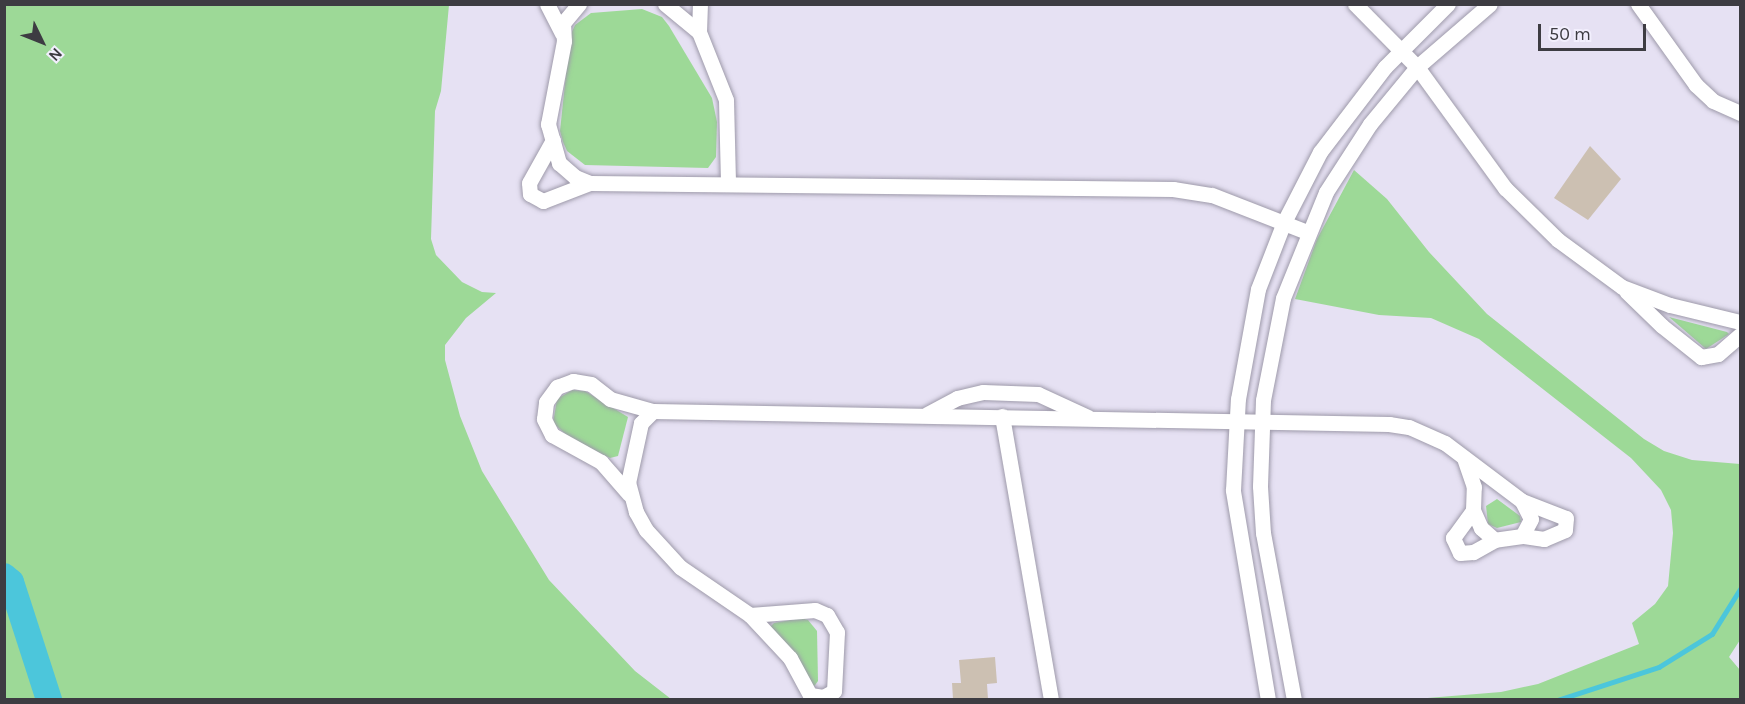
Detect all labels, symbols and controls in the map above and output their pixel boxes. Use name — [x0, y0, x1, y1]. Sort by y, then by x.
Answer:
north arrow — [12, 12, 72, 72]
scale bar — [1541, 12, 1649, 50]
text: 50 m — [1549, 23, 1591, 45]
text: N — [45, 44, 66, 65]

